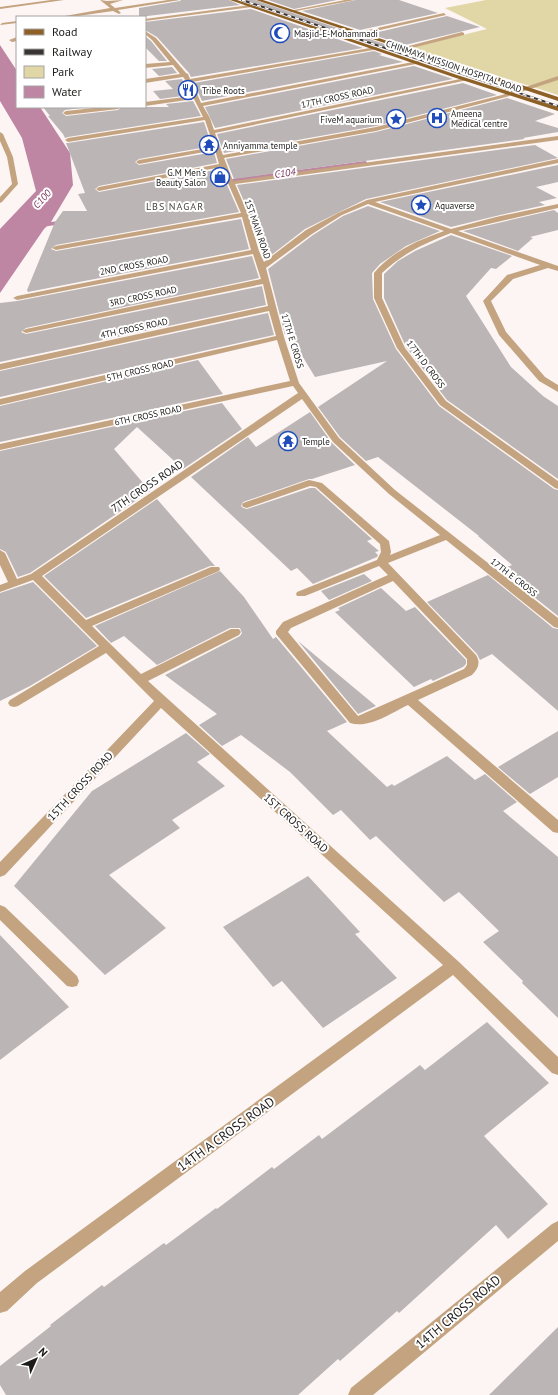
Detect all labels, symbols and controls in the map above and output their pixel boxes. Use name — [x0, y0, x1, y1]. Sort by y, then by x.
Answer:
legend — [16, 16, 146, 108]
mosque icon: Masjid-E-Mohammadi — [269, 22, 291, 44]
text: Road — [52, 24, 77, 39]
place label: Masjid-E-Mohammadi — [294, 28, 378, 39]
street label: CHINMAYA MISSION HOSPITAL ROAD — [385, 38, 523, 94]
text: Railway — [52, 44, 92, 59]
text: Park — [52, 64, 74, 79]
restaurant icon: Tribe Roots — [177, 79, 199, 101]
text: Water — [52, 84, 82, 99]
street label: 17TH CROSS ROAD — [300, 84, 374, 110]
place label: Tribe Roots — [202, 85, 245, 96]
hospital icon: Ameena Medical centre — [426, 107, 448, 129]
place icon: FiveM aquarium — [385, 108, 407, 130]
place label: Ameena Medical centre — [451, 108, 508, 129]
place label: FiveM aquarium — [320, 114, 382, 125]
temple icon: Anniyamma temple — [198, 134, 220, 156]
place label: Anniyamma temple — [223, 140, 298, 151]
water label: C104 — [274, 165, 297, 181]
shop icon: G.M Men's Beauty Salon — [209, 166, 231, 188]
place label: G.M Men's Beauty Salon — [156, 167, 206, 188]
water label: C100 — [30, 186, 54, 211]
place icon: Aquaverse — [410, 194, 432, 216]
street label: 1ST MAIN ROAD — [243, 198, 273, 260]
district label: LBS NAGAR — [146, 200, 204, 213]
place label: Aquaverse — [435, 200, 475, 211]
street label: 2ND CROSS ROAD — [99, 253, 169, 277]
street label: 3RD CROSS ROAD — [108, 283, 178, 309]
street label: 17TH E CROSS — [280, 312, 307, 370]
street label: 4TH CROSS ROAD — [99, 315, 169, 341]
street label: 17TH D CROSS — [404, 338, 448, 390]
street label: 5TH CROSS ROAD — [105, 357, 175, 383]
street label: 6TH CROSS ROAD — [113, 402, 183, 428]
temple icon: Temple — [277, 430, 299, 452]
place label: Temple — [302, 436, 330, 447]
street label: 7TH CROSS ROAD — [108, 457, 186, 515]
street label: 17TH E CROSS — [488, 555, 540, 599]
street label: 15TH CROSS ROAD — [44, 748, 116, 824]
street label: 1ST CROSS ROAD — [261, 790, 331, 856]
street label: 14TH A CROSS ROAD — [174, 1093, 278, 1175]
street label: 14TH CROSS ROAD — [412, 1271, 504, 1353]
north arrow — [16, 1339, 56, 1379]
text: N — [36, 1344, 51, 1359]

